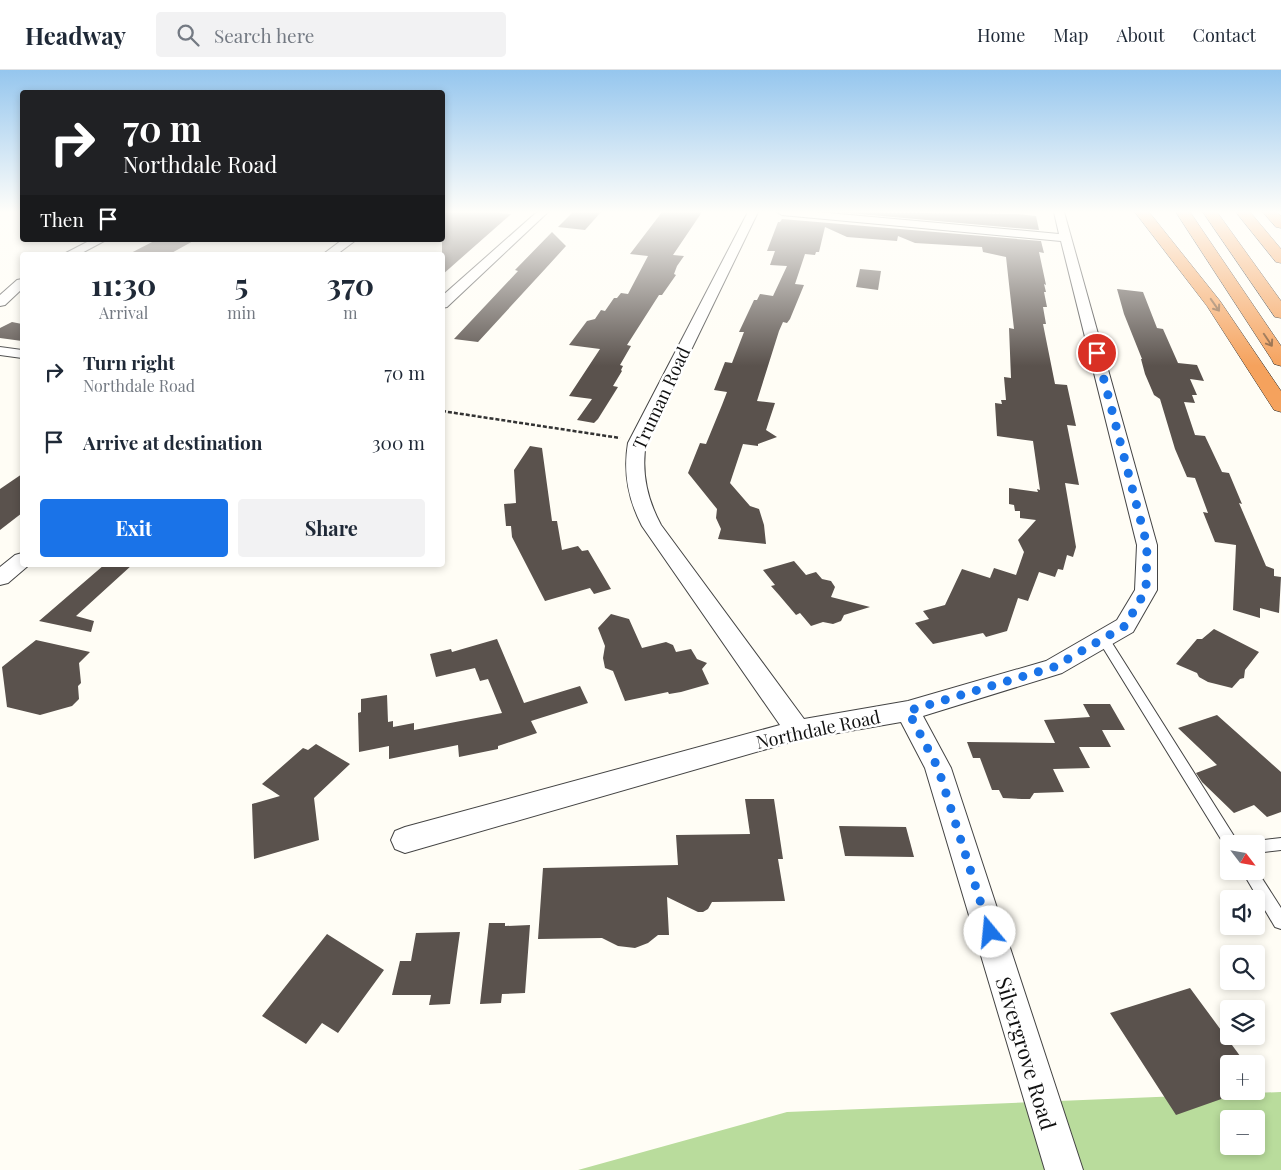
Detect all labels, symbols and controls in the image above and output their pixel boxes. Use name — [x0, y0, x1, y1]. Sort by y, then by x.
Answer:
search box — [156, 12, 506, 57]
text: Headway — [25, 19, 126, 51]
icon: search — [174, 21, 202, 49]
text: Search here — [214, 22, 314, 48]
text: Home — [977, 23, 1025, 47]
text: Map — [1053, 23, 1088, 47]
text: About — [1116, 23, 1165, 47]
text: Contact — [1193, 23, 1256, 47]
text: 70 m — [123, 104, 201, 151]
icon: right — [40, 110, 105, 175]
text: Northdale Road — [123, 149, 277, 179]
icon: arrive — [94, 205, 122, 233]
text: Then — [40, 206, 84, 232]
text: 11:30 — [91, 264, 156, 304]
text: 5 — [235, 264, 248, 304]
text: 370 — [327, 264, 374, 304]
one-way arrow — [1210, 298, 1220, 312]
text: Arrival — [99, 302, 148, 323]
text: min — [227, 302, 256, 323]
text: m — [343, 302, 357, 323]
pin — [1076, 332, 1118, 374]
one-way arrow — [1263, 333, 1273, 347]
icon: arrive — [1083, 339, 1111, 367]
street label: Truman Road — [627, 342, 696, 453]
text: Turn right — [83, 349, 175, 375]
icon: right — [40, 358, 68, 386]
text: 70 m — [384, 359, 425, 385]
text: Northdale Road — [83, 375, 195, 396]
icon: arrive — [40, 428, 68, 456]
text: Arrive at destination — [83, 429, 263, 455]
text: 300 m — [372, 429, 425, 455]
button: Exit — [40, 499, 228, 557]
button: Share — [238, 499, 425, 557]
street label: Northdale Road — [754, 704, 883, 754]
north arrow — [1220, 835, 1265, 880]
map controls — [1220, 835, 1265, 1155]
button: sound — [1220, 890, 1265, 935]
position arrow — [963, 905, 1015, 957]
button: search — [1220, 945, 1265, 990]
street label: Silvergrove Road — [990, 973, 1064, 1133]
button: layers — [1220, 1000, 1265, 1045]
button: + — [1220, 1055, 1265, 1100]
button: − — [1220, 1110, 1265, 1155]

